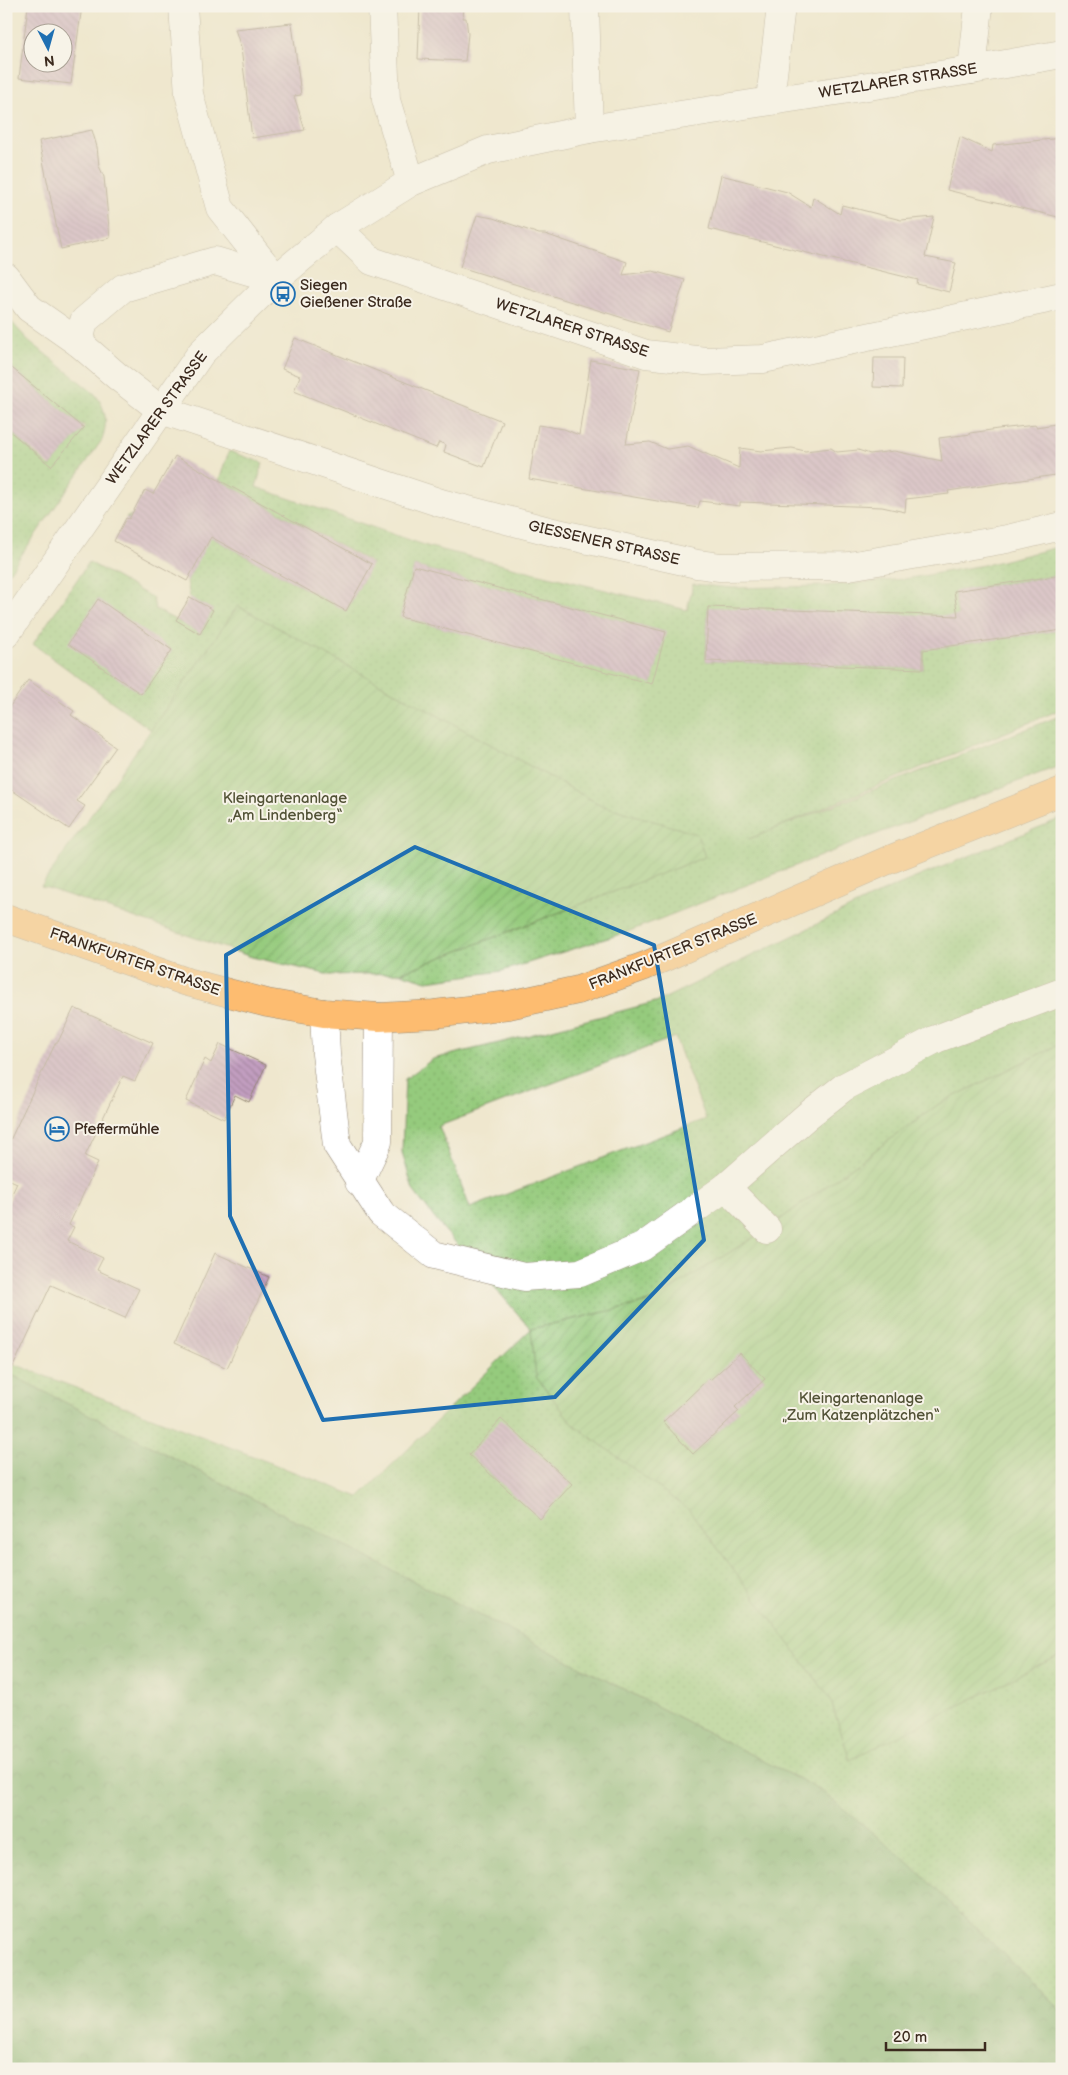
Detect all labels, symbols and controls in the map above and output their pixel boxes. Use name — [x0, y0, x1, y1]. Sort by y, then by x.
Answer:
north arrow — [22, 22, 72, 72]
text: N — [43, 51, 55, 69]
street label: WETZLARER STRASSE — [817, 59, 979, 103]
place label: Siegen Gießener Straße — [300, 276, 412, 312]
bus stop icon: Siegen Gießener Straße — [270, 281, 296, 307]
street label: WETZLARER STRASSE — [493, 294, 651, 362]
street label: WETZLARER STRASSE — [102, 348, 212, 488]
street label: GIESSENER STRASSE — [526, 516, 682, 570]
park label: Kleingartenanlage „Am Lindenberg“ — [223, 789, 347, 825]
street label: FRANKFURTER STRASSE — [586, 910, 760, 994]
street label: FRANKFURTER STRASSE — [47, 924, 223, 1000]
hotel icon: Pfeffermühle — [44, 1116, 70, 1142]
place label: Pfeffermühle — [74, 1120, 160, 1139]
park label: Kleingartenanlage „Zum Katzenplätzchen“ — [782, 1389, 940, 1425]
scale bar — [886, 2020, 984, 2052]
text: 20 m — [893, 2028, 927, 2047]

